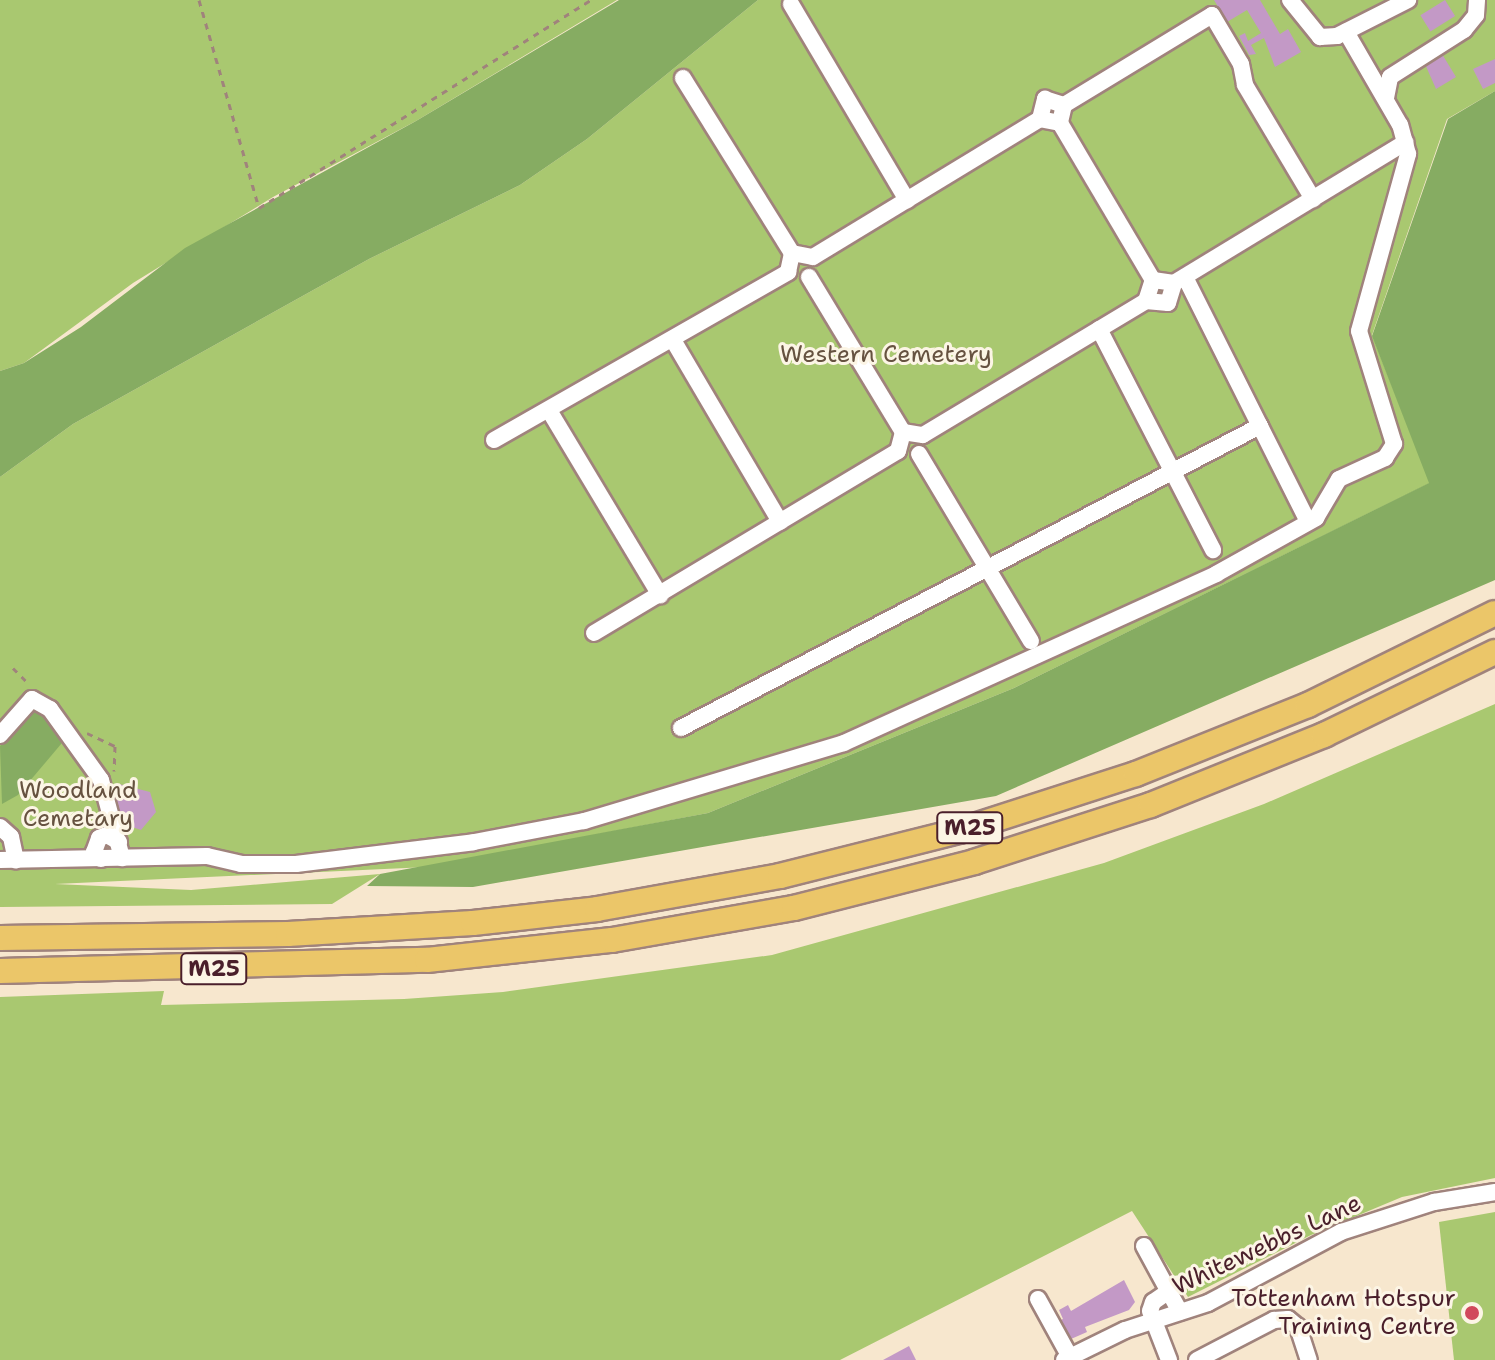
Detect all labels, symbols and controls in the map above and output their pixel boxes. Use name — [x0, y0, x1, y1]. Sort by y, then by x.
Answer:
park label: Western Cemetery — [780, 341, 992, 369]
park label: Woodland Cemetary — [19, 777, 137, 833]
road number: M25 — [936, 810, 1004, 846]
road number: M25 — [180, 951, 248, 987]
street label: Whitewebbs Lane — [1168, 1189, 1366, 1301]
place label: Tottenham Hotspur Training Centre — [1231, 1285, 1456, 1341]
marker: Tottenham Hotspur Training Centre — [1463, 1304, 1481, 1322]

